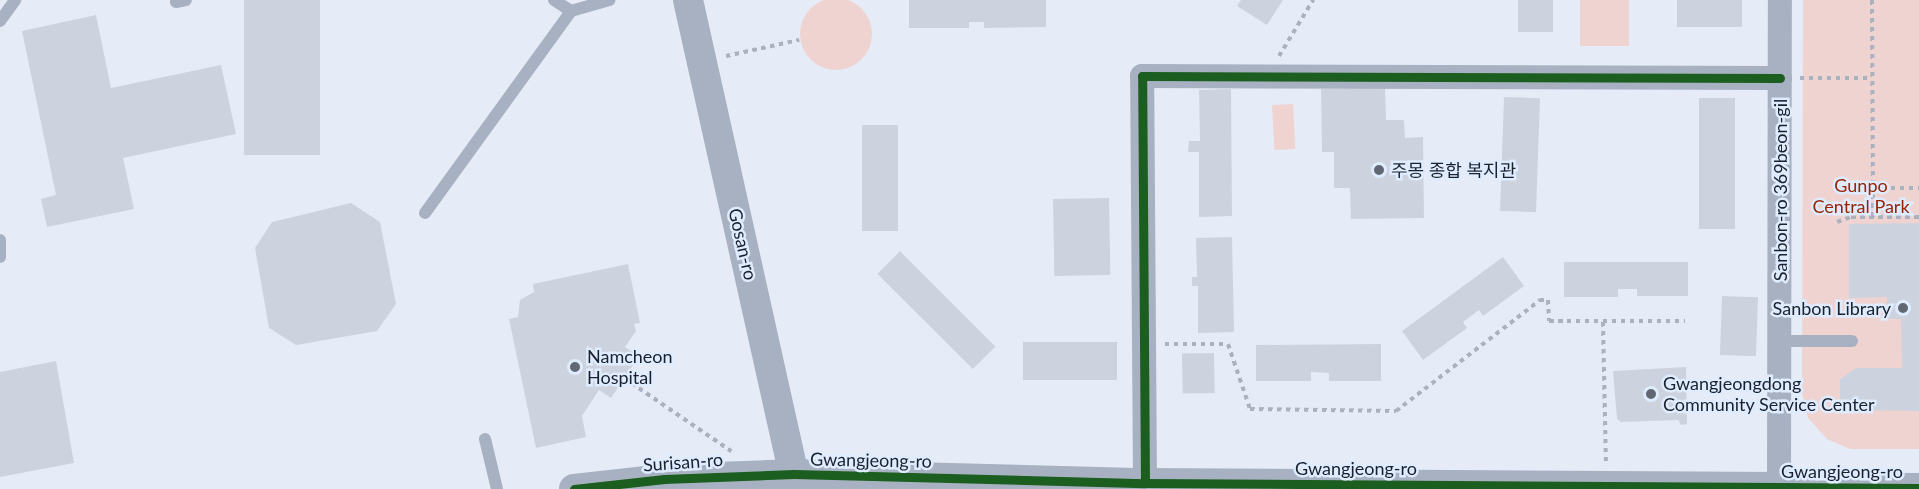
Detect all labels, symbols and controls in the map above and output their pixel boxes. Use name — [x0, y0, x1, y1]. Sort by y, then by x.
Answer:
street label: Sanbon-ro 369beon-gil — [1769, 99, 1791, 281]
place label: 주몽 종합 복지관 — [1391, 159, 1516, 181]
marker: 주몽 종합 복지관 — [1372, 163, 1386, 177]
park label: Gunpo Central Park — [1812, 175, 1910, 218]
street label: Gosan-ro — [724, 206, 762, 282]
place label: Sanbon Library — [1773, 297, 1891, 319]
marker: Sanbon Library — [1896, 301, 1910, 315]
place label: Namcheon Hospital — [587, 346, 673, 388]
marker: Namcheon Hospital — [568, 360, 582, 374]
place label: Gwangjeongdong Community Service Center — [1663, 373, 1875, 416]
marker: Gwangjeongdong Community Service Center — [1644, 387, 1658, 401]
street label: Surisan-ro — [642, 448, 724, 476]
street label: Gwangjeong-ro — [810, 448, 932, 472]
street label: Gwangjeong-ro — [1295, 457, 1417, 479]
street label: Gwangjeong-ro — [1781, 460, 1903, 482]

